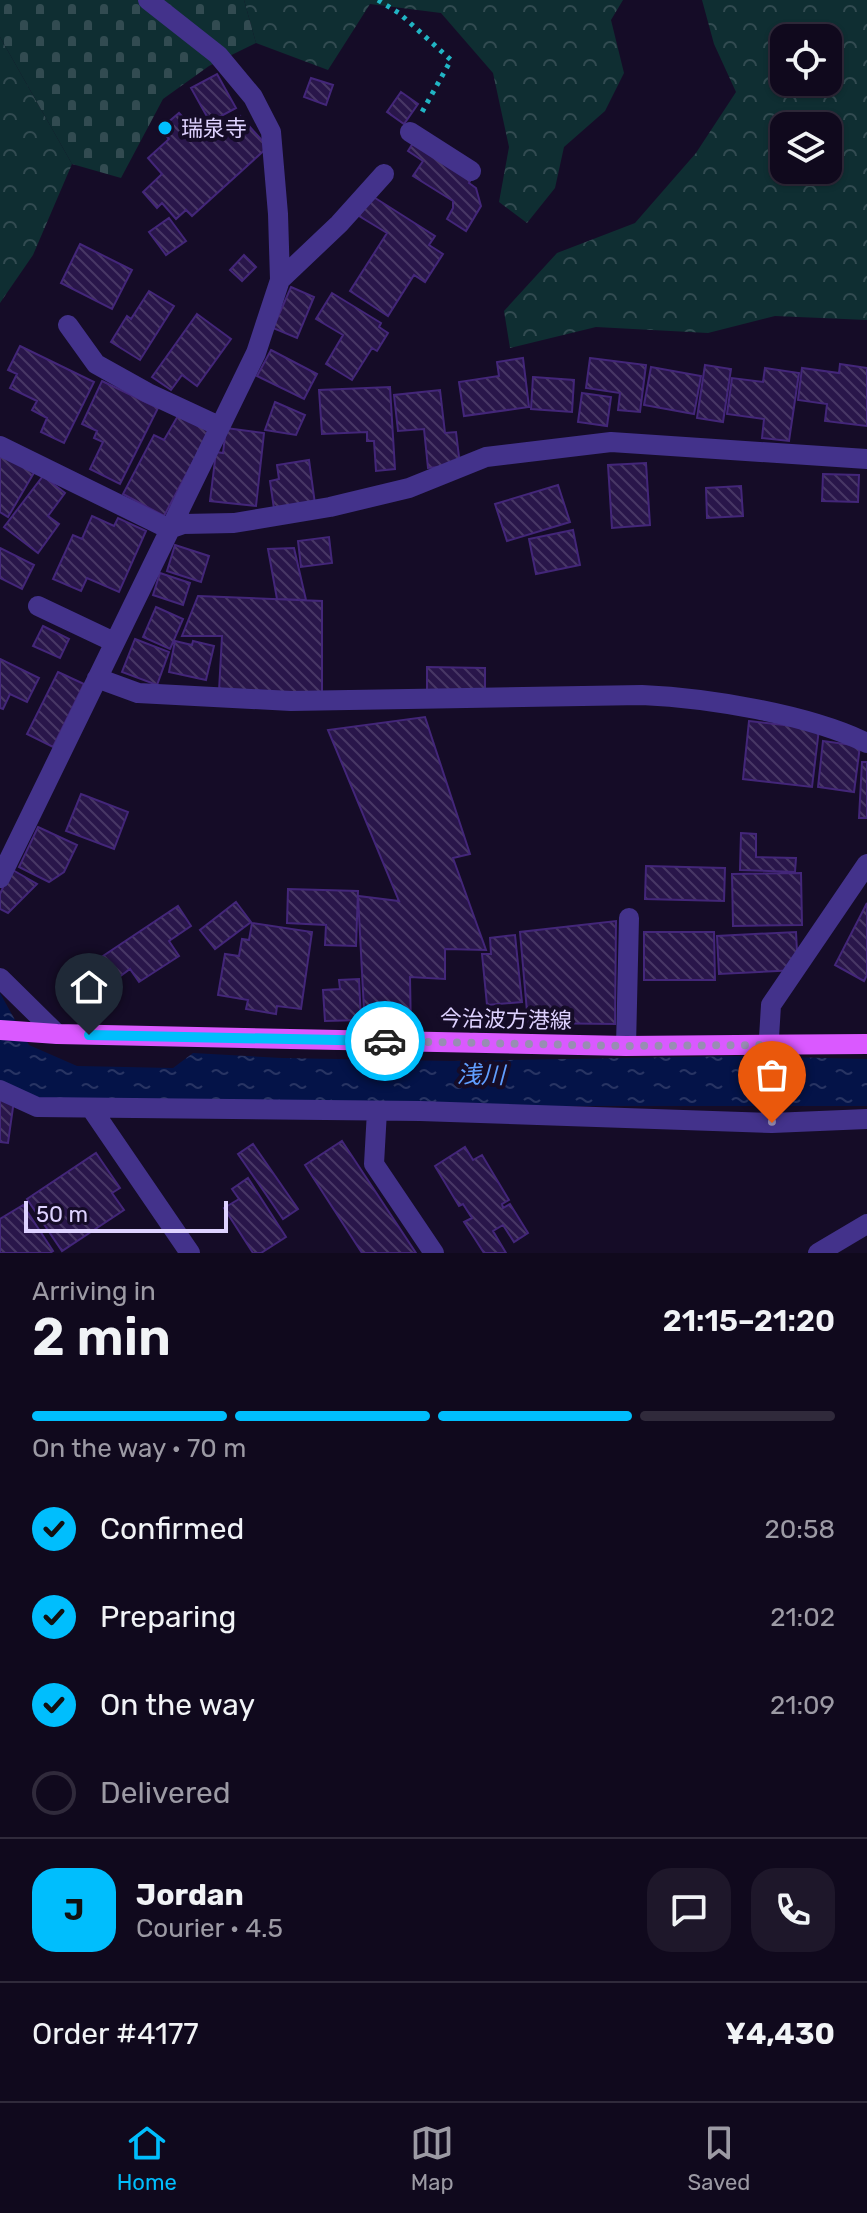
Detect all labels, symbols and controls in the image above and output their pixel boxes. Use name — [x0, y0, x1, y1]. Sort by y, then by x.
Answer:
map controls — [770, 24, 842, 184]
button: locate — [770, 24, 842, 96]
button: layers — [770, 112, 842, 184]
place label: 瑞泉寺 — [181, 115, 247, 142]
marker: 瑞泉寺 — [156, 119, 174, 137]
pin — [55, 953, 123, 1035]
icon: home — [67, 965, 111, 1009]
courier — [345, 1001, 425, 1081]
street label: 今治波方港線 — [440, 1005, 572, 1034]
icon: car — [363, 1019, 407, 1063]
pin — [738, 1041, 806, 1123]
icon: bag — [750, 1053, 794, 1097]
water label: 浅川 — [457, 1061, 508, 1089]
scale bar — [24, 1197, 228, 1233]
text: 50 m — [36, 1201, 88, 1228]
text: Arriving in — [32, 1276, 156, 1307]
text: 21:15–21:20 — [663, 1303, 835, 1339]
text: 2 min — [32, 1306, 171, 1368]
text: On the way · 70 m — [32, 1433, 246, 1464]
icon: check — [32, 1507, 76, 1551]
text: Confirmed — [100, 1511, 244, 1547]
text: 20:58 — [765, 1514, 835, 1545]
icon: check — [32, 1595, 76, 1639]
text: Preparing — [100, 1599, 236, 1635]
text: 21:02 — [770, 1602, 835, 1633]
icon: check — [32, 1683, 76, 1727]
text: On the way — [100, 1687, 255, 1723]
text: 21:09 — [770, 1690, 835, 1721]
text: Delivered — [100, 1775, 231, 1811]
button: chat — [647, 1868, 731, 1952]
button: phone — [751, 1868, 835, 1952]
text: Jordan — [136, 1877, 244, 1913]
text: J — [64, 1892, 84, 1928]
text: Courier · 4.5 — [136, 1913, 283, 1944]
text: Order #4177 — [32, 2016, 199, 2052]
text: ¥4,430 — [725, 2016, 835, 2052]
tab: Home — [117, 2121, 177, 2196]
tab: Map — [410, 2121, 454, 2196]
tab: Saved — [688, 2121, 750, 2196]

